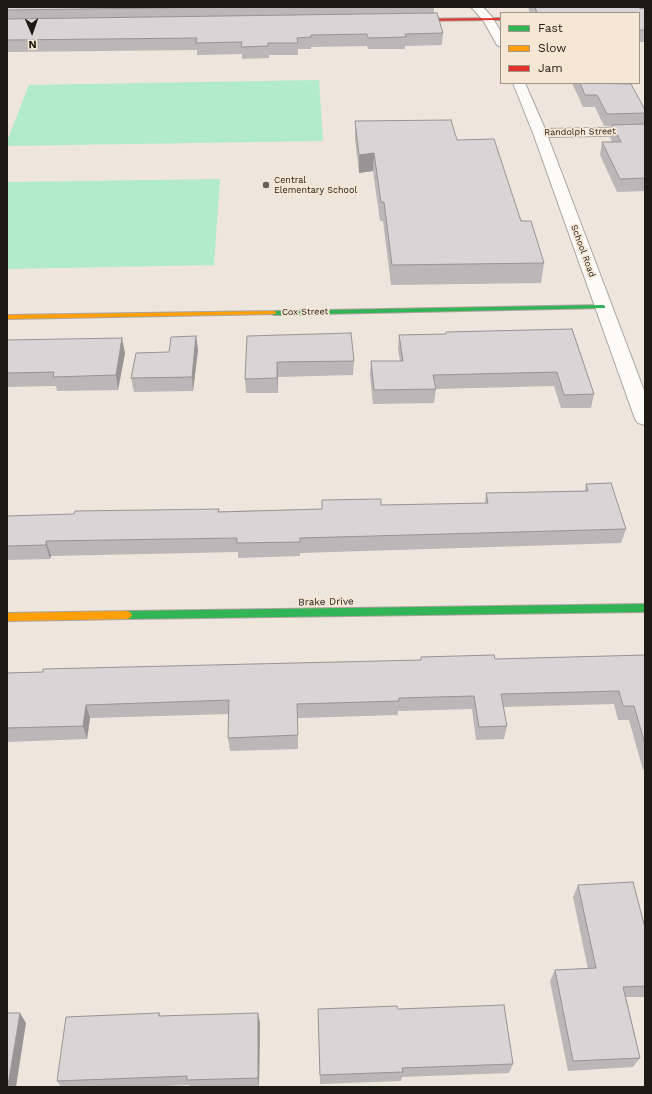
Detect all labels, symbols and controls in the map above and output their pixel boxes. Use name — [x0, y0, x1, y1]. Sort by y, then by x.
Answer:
north arrow — [12, 12, 52, 52]
legend — [500, 12, 640, 84]
text: Fast — [538, 21, 563, 35]
text: N — [28, 38, 37, 51]
text: Slow — [538, 41, 566, 55]
text: Jam — [538, 61, 563, 75]
street label: Randolph Street — [544, 126, 616, 138]
place label: Central Elementary School — [274, 175, 357, 196]
marker: Central Elementary School — [261, 180, 271, 190]
street label: School Road — [569, 223, 597, 279]
street label: Cox Street — [282, 306, 328, 318]
street label: Brake Drive — [298, 596, 354, 608]

